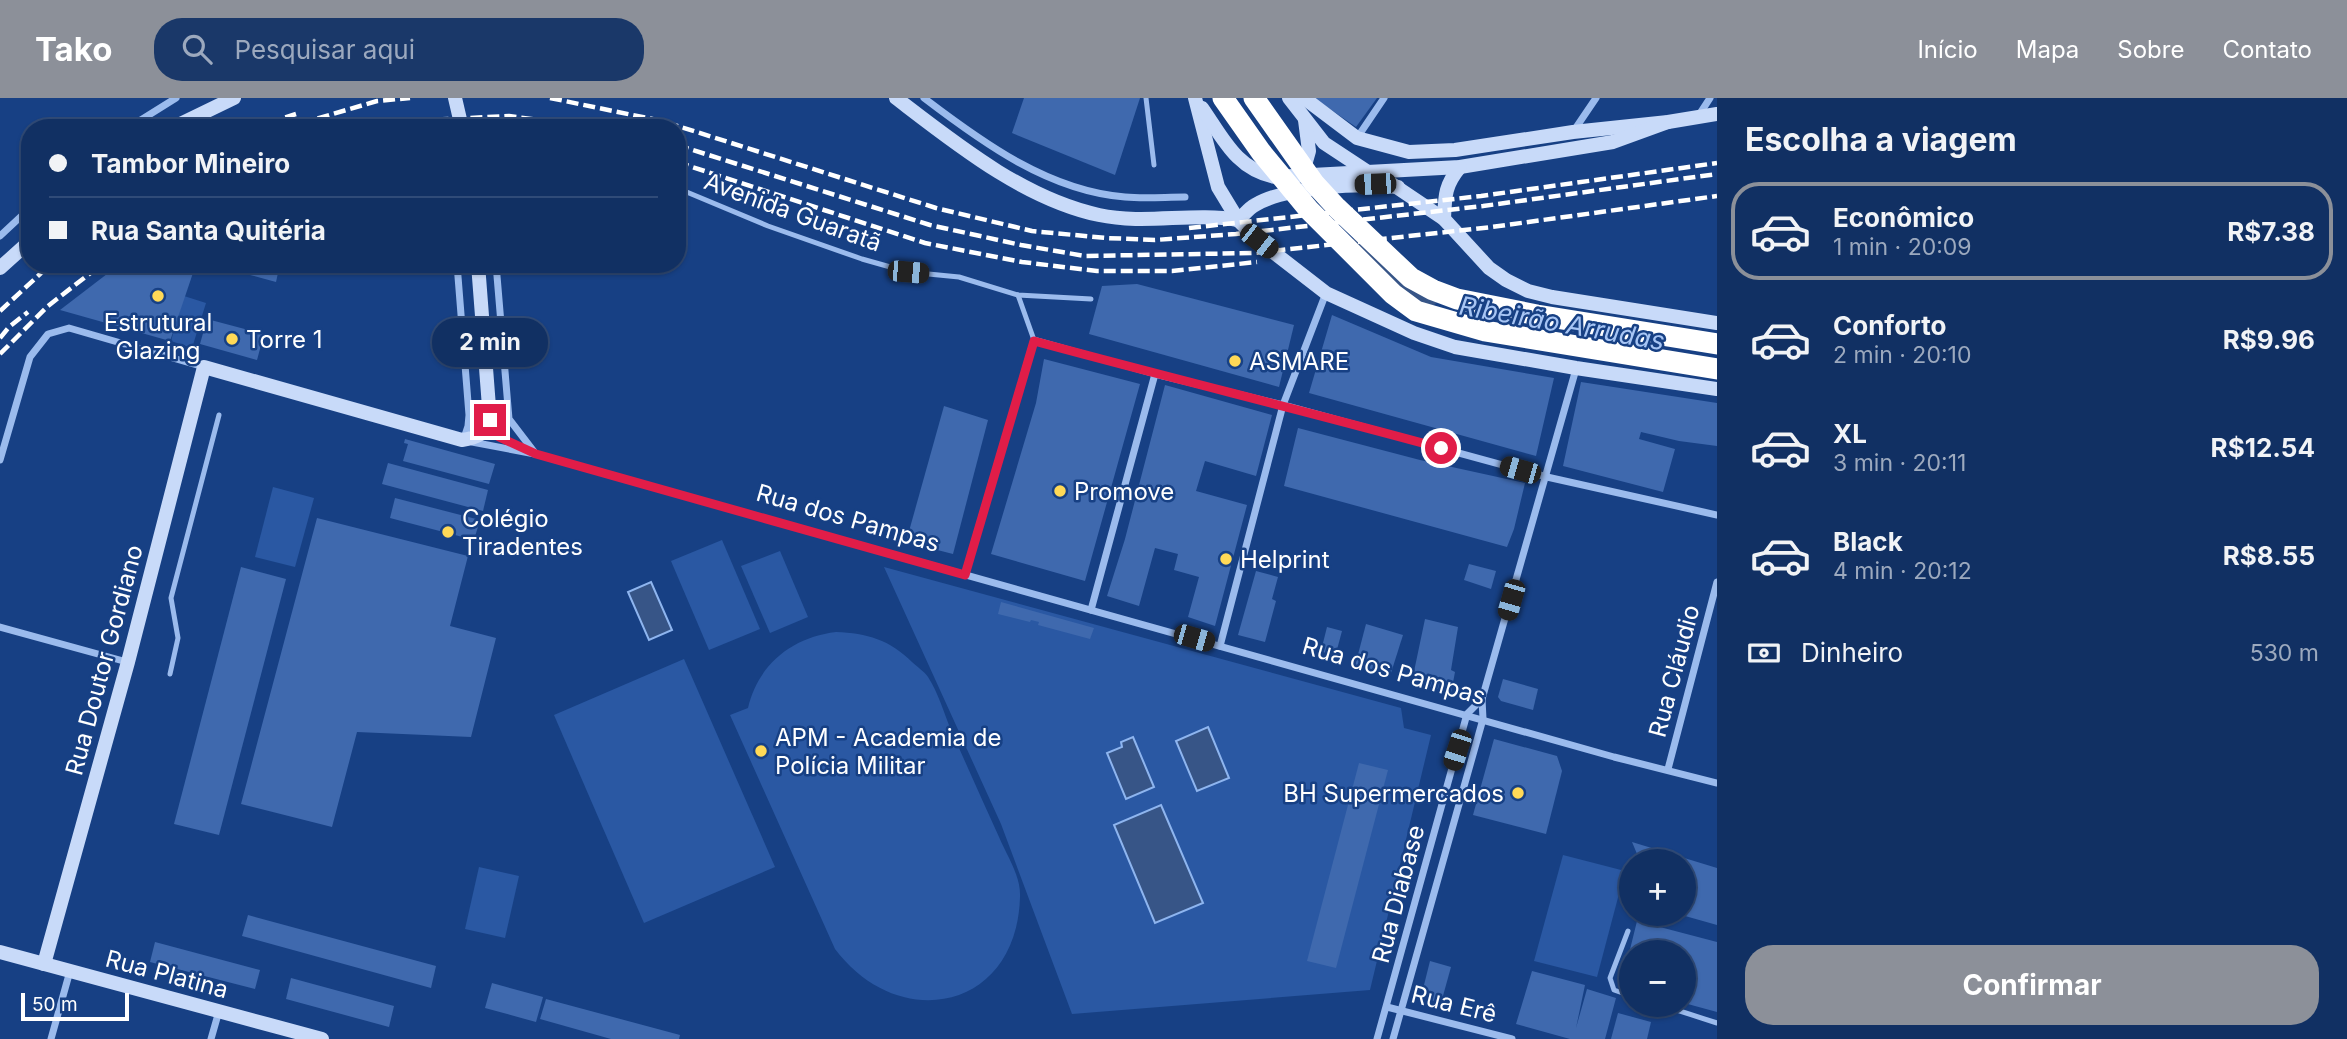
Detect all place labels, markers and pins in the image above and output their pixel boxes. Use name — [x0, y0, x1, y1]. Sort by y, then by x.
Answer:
marker: Estrutural Glazing — [150, 288, 166, 304]
place label: Estrutural Glazing — [104, 308, 212, 365]
place label: Torre 1 — [246, 325, 323, 354]
marker: Torre 1 — [224, 331, 240, 347]
place label: ASMARE — [1249, 347, 1349, 376]
marker: ASMARE — [1227, 353, 1243, 369]
place label: Promove — [1074, 477, 1174, 506]
marker: Promove — [1052, 483, 1068, 499]
place label: Colégio Tiradentes — [462, 504, 583, 561]
marker: Colégio Tiradentes — [440, 524, 456, 540]
place label: Helprint — [1240, 545, 1330, 574]
marker: Helprint — [1218, 551, 1234, 567]
place label: APM - Academia de Polícia Militar — [775, 723, 1002, 780]
marker: APM - Academia de Polícia Militar — [753, 743, 769, 759]
place label: BH Supermercados — [1283, 779, 1504, 808]
marker: BH Supermercados — [1510, 785, 1526, 801]

